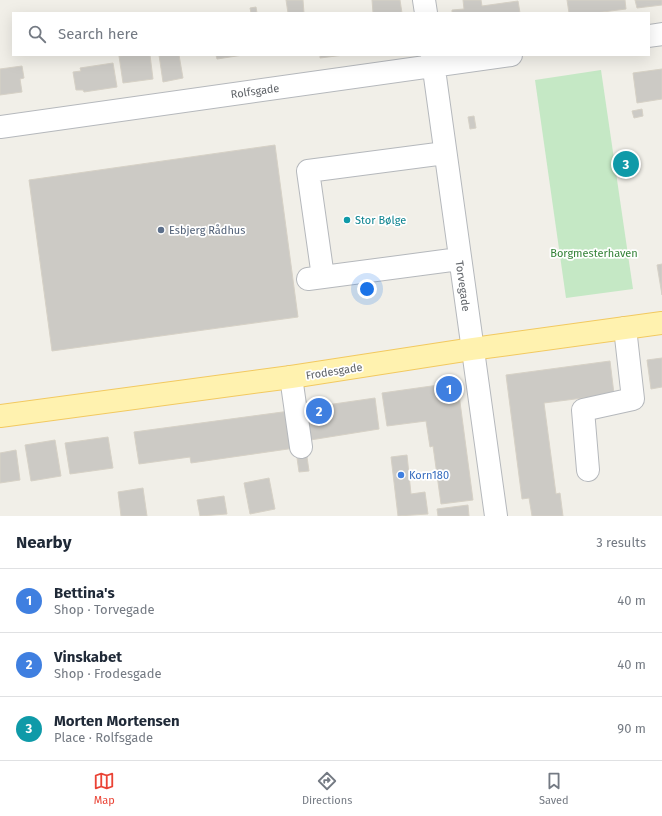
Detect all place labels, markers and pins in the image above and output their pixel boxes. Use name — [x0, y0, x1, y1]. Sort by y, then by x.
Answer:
pin: 3 — [613, 149, 639, 179]
place label: Stor Bølge — [355, 214, 406, 227]
marker: Stor Bølge — [342, 215, 352, 225]
place label: Esbjerg Rådhus — [169, 224, 245, 237]
marker: Esbjerg Rådhus — [156, 225, 166, 235]
pin: 1 — [436, 374, 462, 404]
pin: 2 — [306, 396, 332, 426]
place label: Korn180 — [409, 469, 449, 482]
marker: Korn180 — [396, 470, 406, 480]

